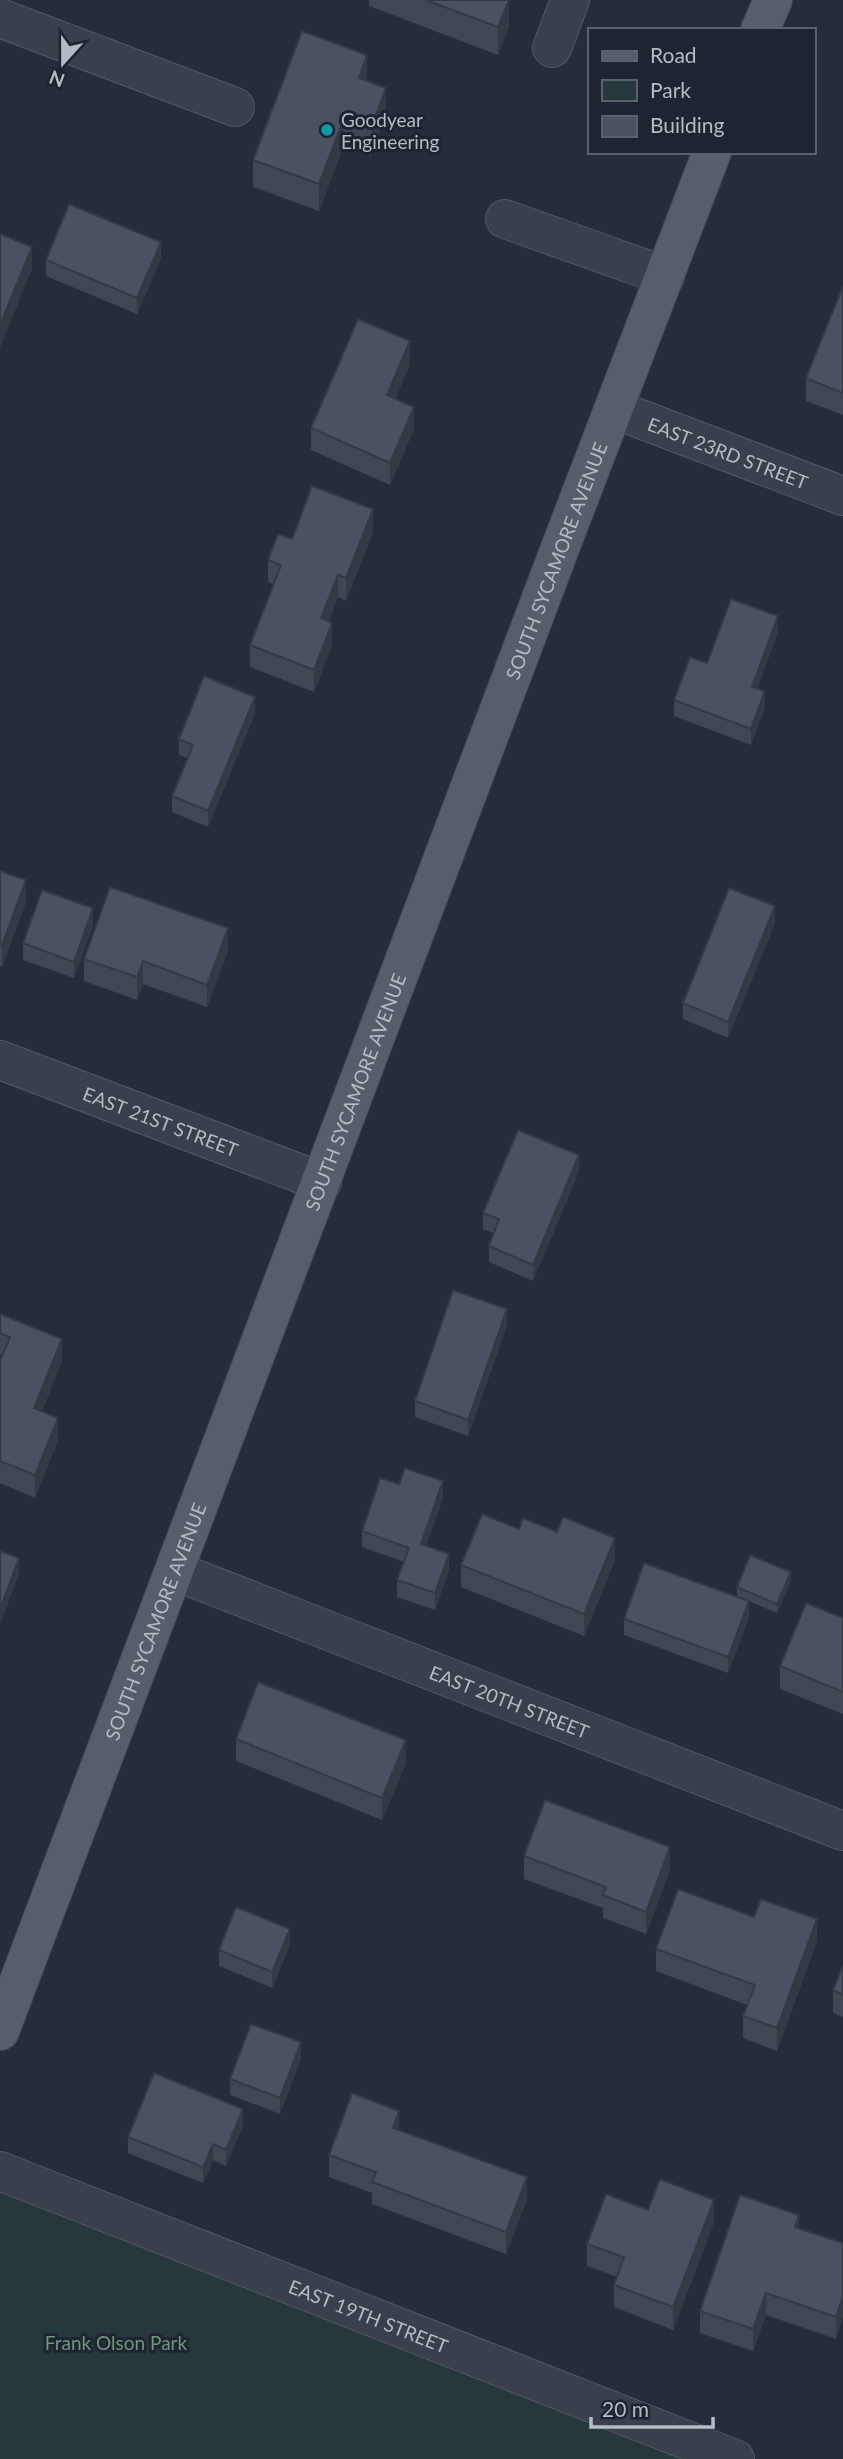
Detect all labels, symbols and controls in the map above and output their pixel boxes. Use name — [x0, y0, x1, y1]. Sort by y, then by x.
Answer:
north arrow — [28, 28, 98, 98]
legend — [588, 28, 815, 154]
text: Road — [650, 42, 697, 67]
text: N — [46, 66, 68, 93]
text: Park — [650, 77, 691, 102]
place label: Goodyear Engineering — [341, 108, 439, 153]
text: Building — [650, 112, 725, 137]
marker: Goodyear Engineering — [319, 122, 335, 138]
street label: EAST 23RD STREET — [645, 411, 811, 493]
street label: SOUTH SYCAMORE AVENUE — [500, 439, 611, 682]
street label: SOUTH SYCAMORE AVENUE — [299, 970, 410, 1214]
street label: EAST 21ST STREET — [80, 1081, 242, 1161]
street label: SOUTH SYCAMORE AVENUE — [99, 1499, 210, 1743]
street label: EAST 20TH STREET — [427, 1660, 592, 1743]
street label: EAST 19TH STREET — [286, 2274, 452, 2357]
park label: Frank Olson Park — [45, 2331, 188, 2354]
scale bar — [591, 2386, 714, 2430]
text: 20 m — [602, 2396, 649, 2421]

